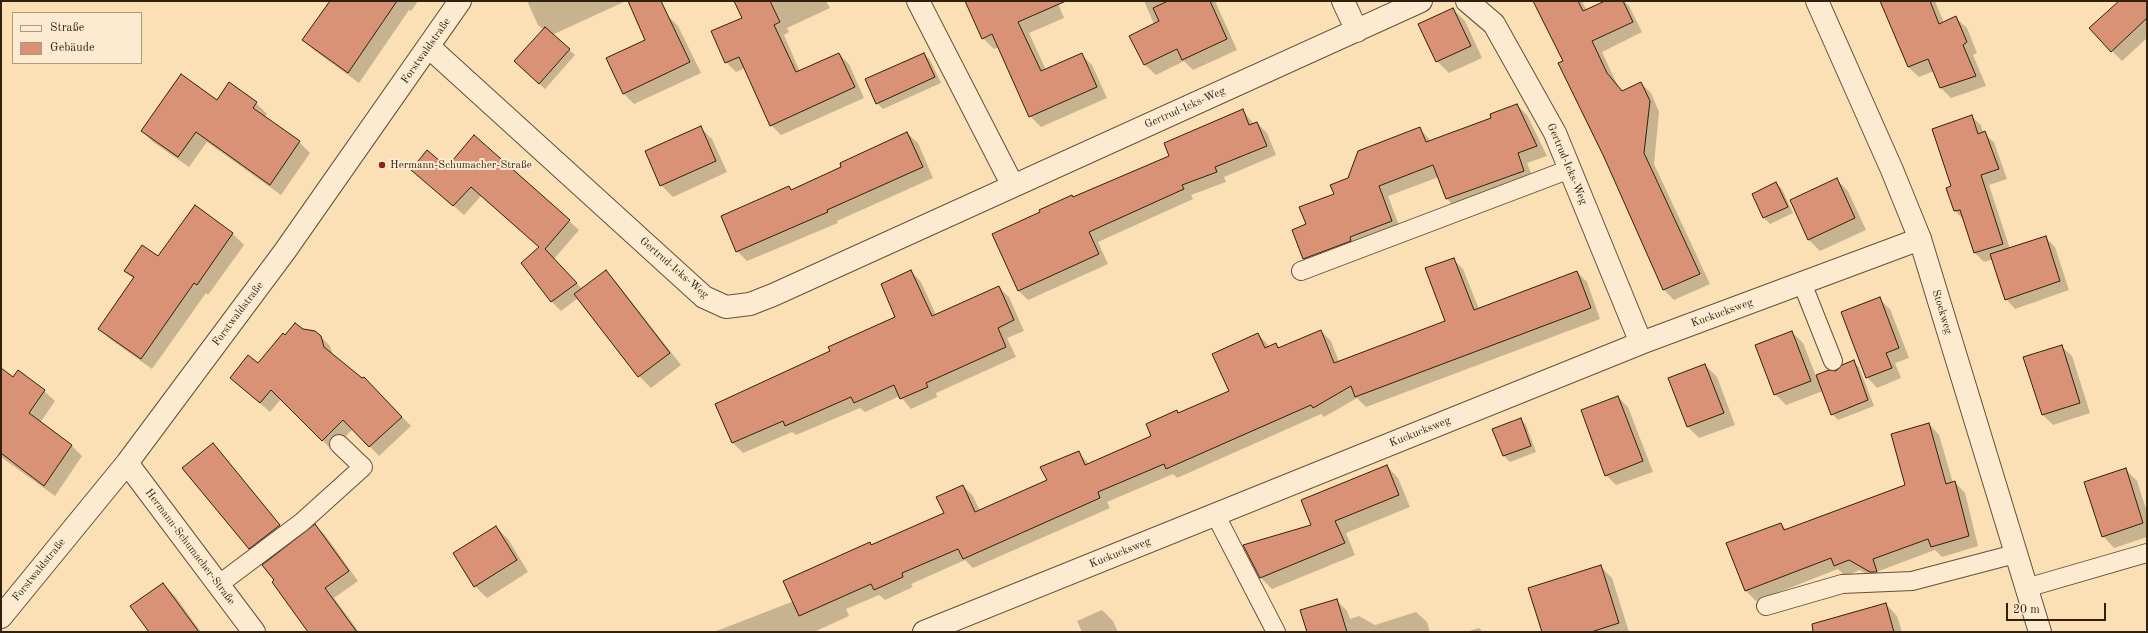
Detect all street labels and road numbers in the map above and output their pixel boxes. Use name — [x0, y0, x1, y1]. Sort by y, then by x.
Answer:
street label: Forstwaldstraße — [399, 16, 453, 86]
street label: Gertrud-Icks-Weg — [1143, 84, 1227, 132]
street label: Gertrud-Icks-Weg — [1544, 121, 1590, 207]
street label: Gertrud-Icks-Weg — [637, 235, 711, 301]
street label: Forstwaldstraße — [210, 279, 266, 349]
street label: Stockweg — [1929, 288, 1955, 336]
street label: Kuckucksweg — [1689, 296, 1755, 330]
street label: Kuckucksweg — [1387, 414, 1453, 450]
street label: Hermann-Schumacher-Straße — [142, 486, 238, 608]
street label: Kuckucksweg — [1087, 535, 1153, 571]
street label: Forstwaldstraße — [10, 536, 68, 604]

